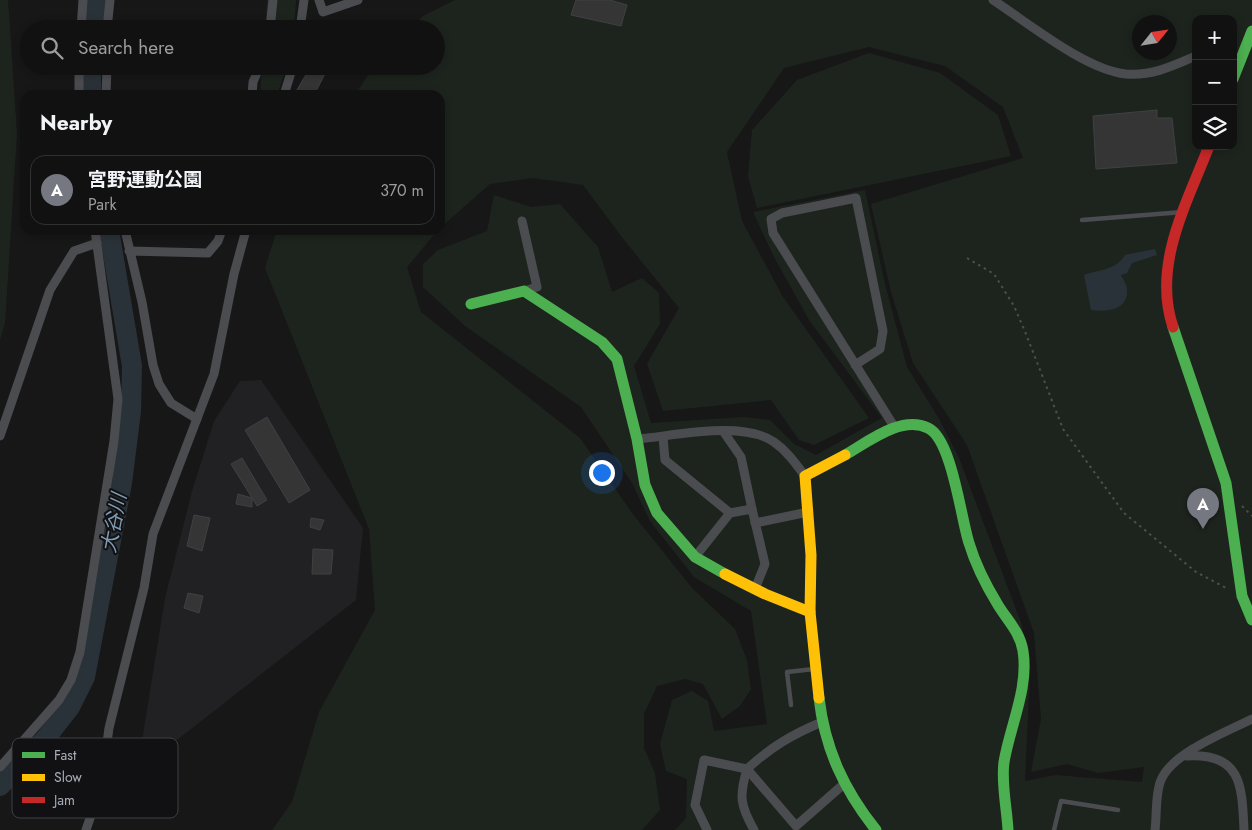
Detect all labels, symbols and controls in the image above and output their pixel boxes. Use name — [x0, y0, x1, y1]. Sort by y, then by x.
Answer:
north arrow — [1132, 15, 1177, 60]
map controls — [1192, 15, 1237, 150]
button: + — [1192, 15, 1237, 60]
search box — [20, 20, 445, 75]
icon: search — [38, 34, 66, 62]
text: Search here — [78, 34, 174, 61]
button: − — [1192, 60, 1237, 105]
button: layers — [1192, 105, 1237, 150]
text: Nearby — [40, 108, 112, 138]
text: 宮野運動公園 — [88, 166, 202, 193]
text: A — [51, 179, 63, 202]
text: 370 m — [380, 179, 424, 202]
text: Park — [88, 193, 117, 216]
your location — [589, 460, 615, 486]
pin: A — [1187, 488, 1219, 529]
water label: 大谷川 — [94, 489, 134, 555]
legend — [12, 738, 178, 818]
text: Fast — [54, 745, 77, 765]
text: Slow — [54, 767, 82, 787]
text: Jam — [52, 790, 75, 810]

